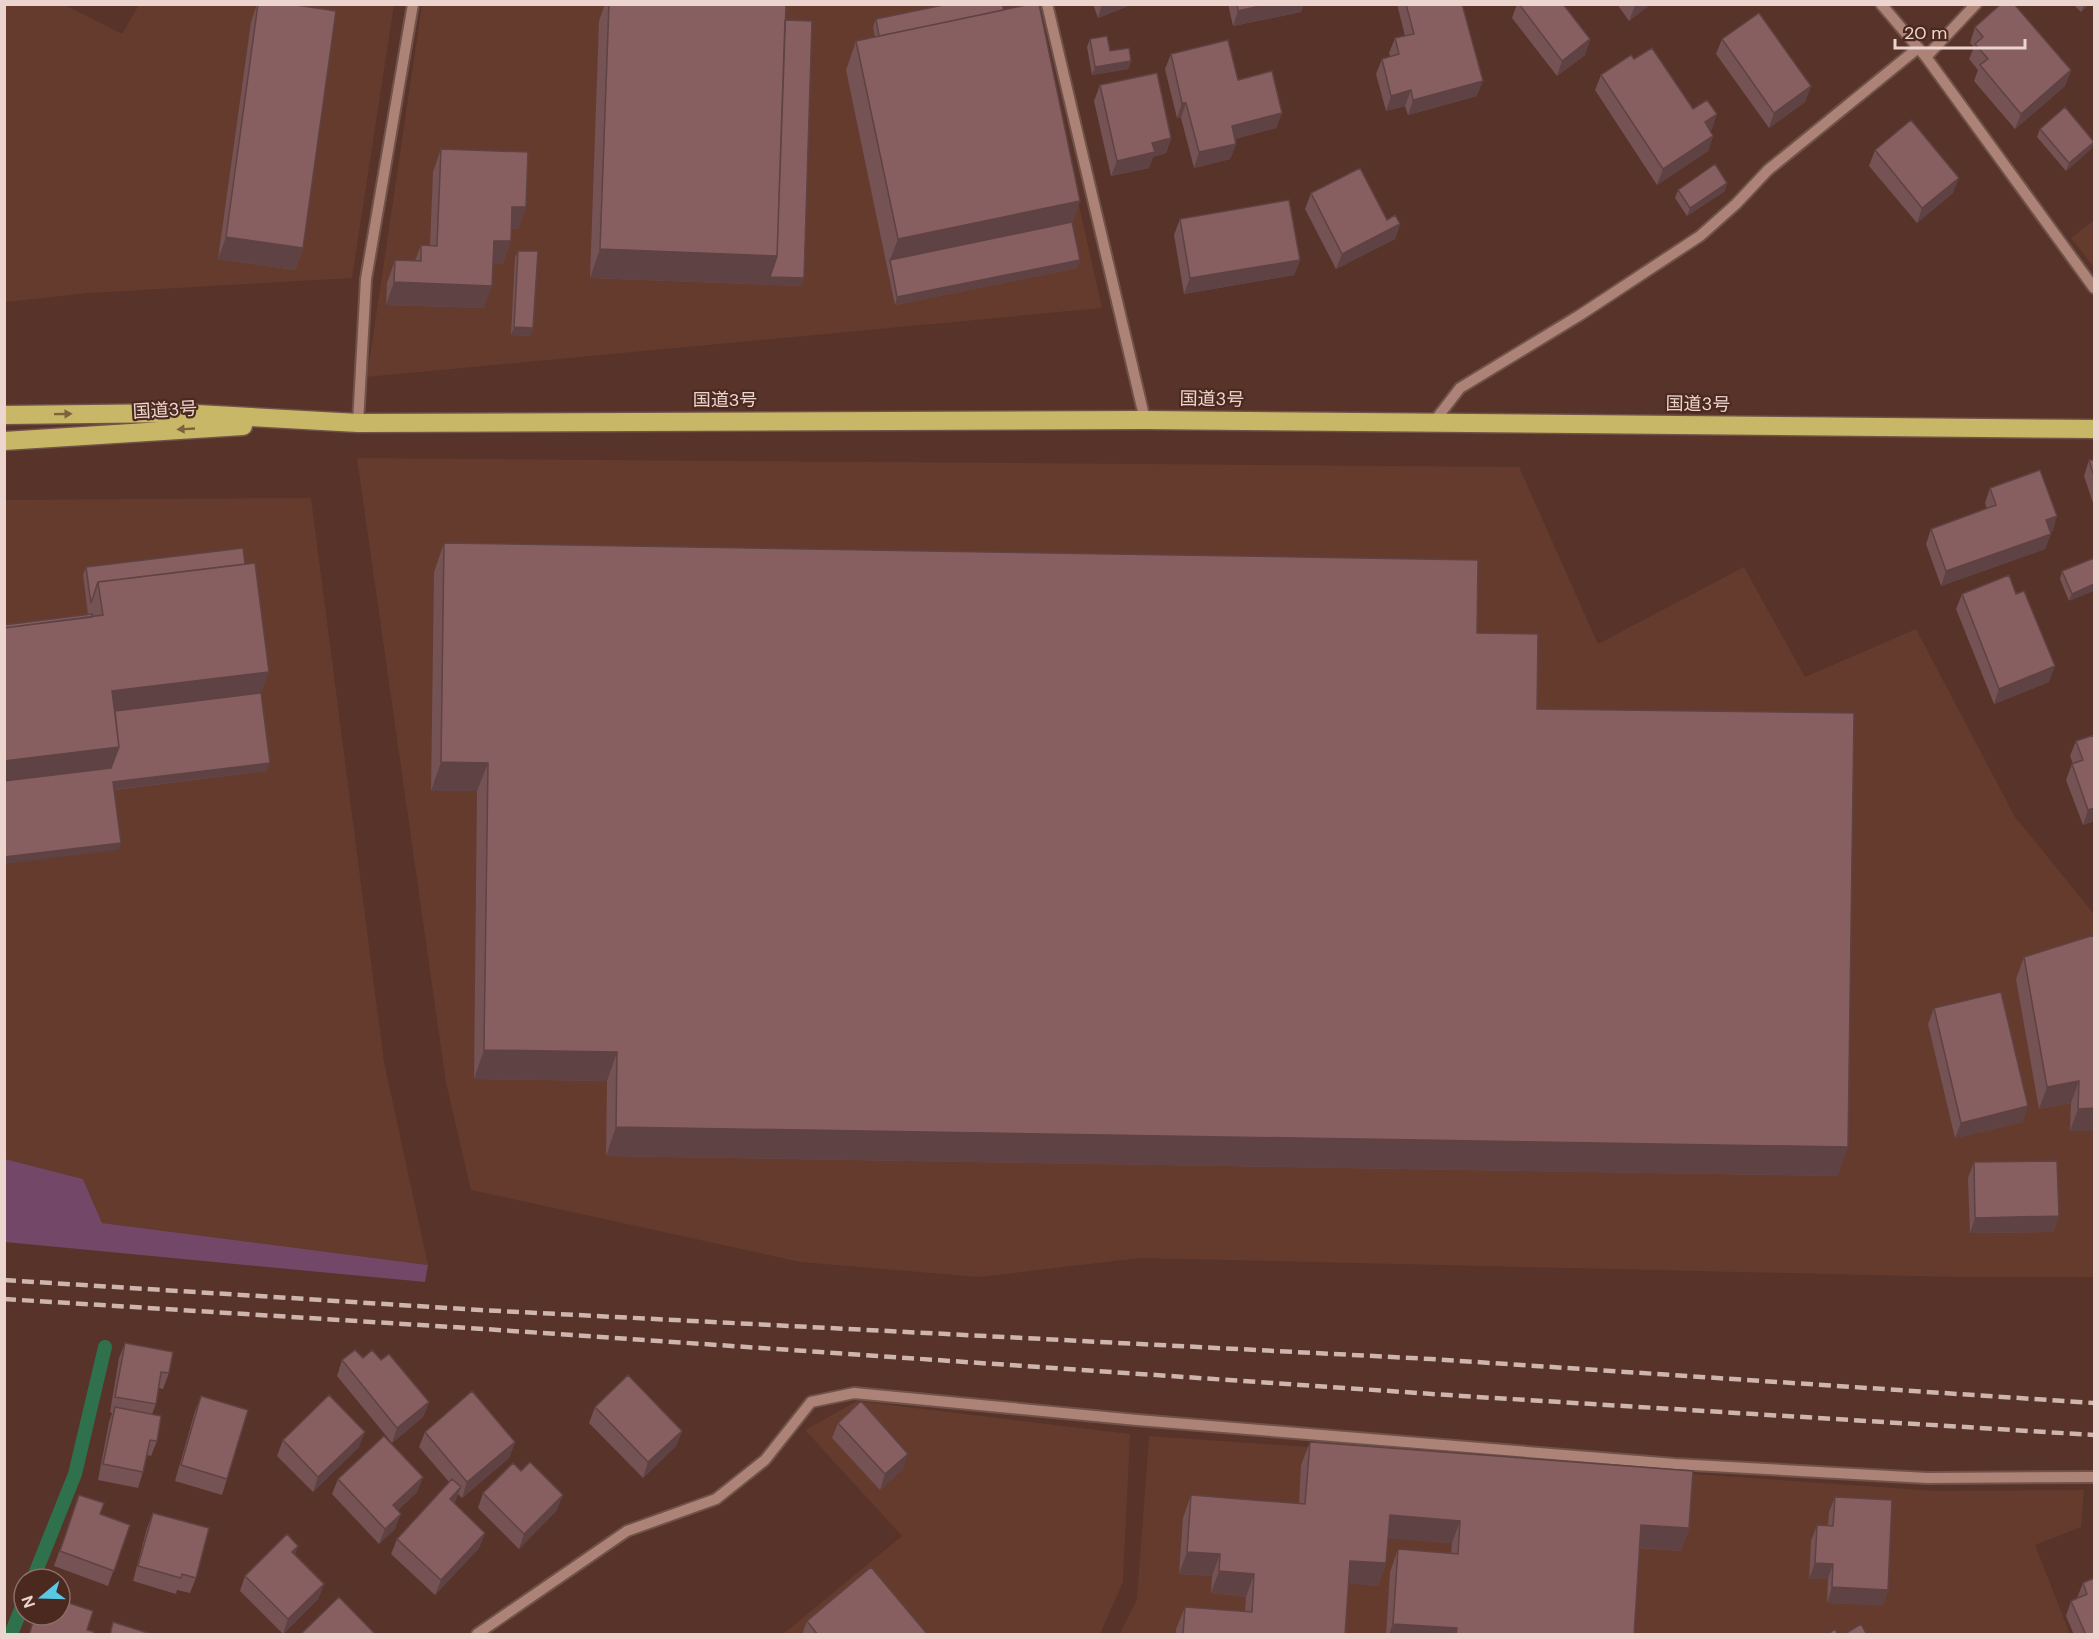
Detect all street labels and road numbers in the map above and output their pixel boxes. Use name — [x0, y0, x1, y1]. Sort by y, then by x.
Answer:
street label: 国道3号 — [1179, 386, 1245, 412]
street label: 国道3号 — [693, 388, 757, 412]
street label: 国道3号 — [1665, 391, 1731, 417]
street label: 国道3号 — [132, 396, 198, 424]

